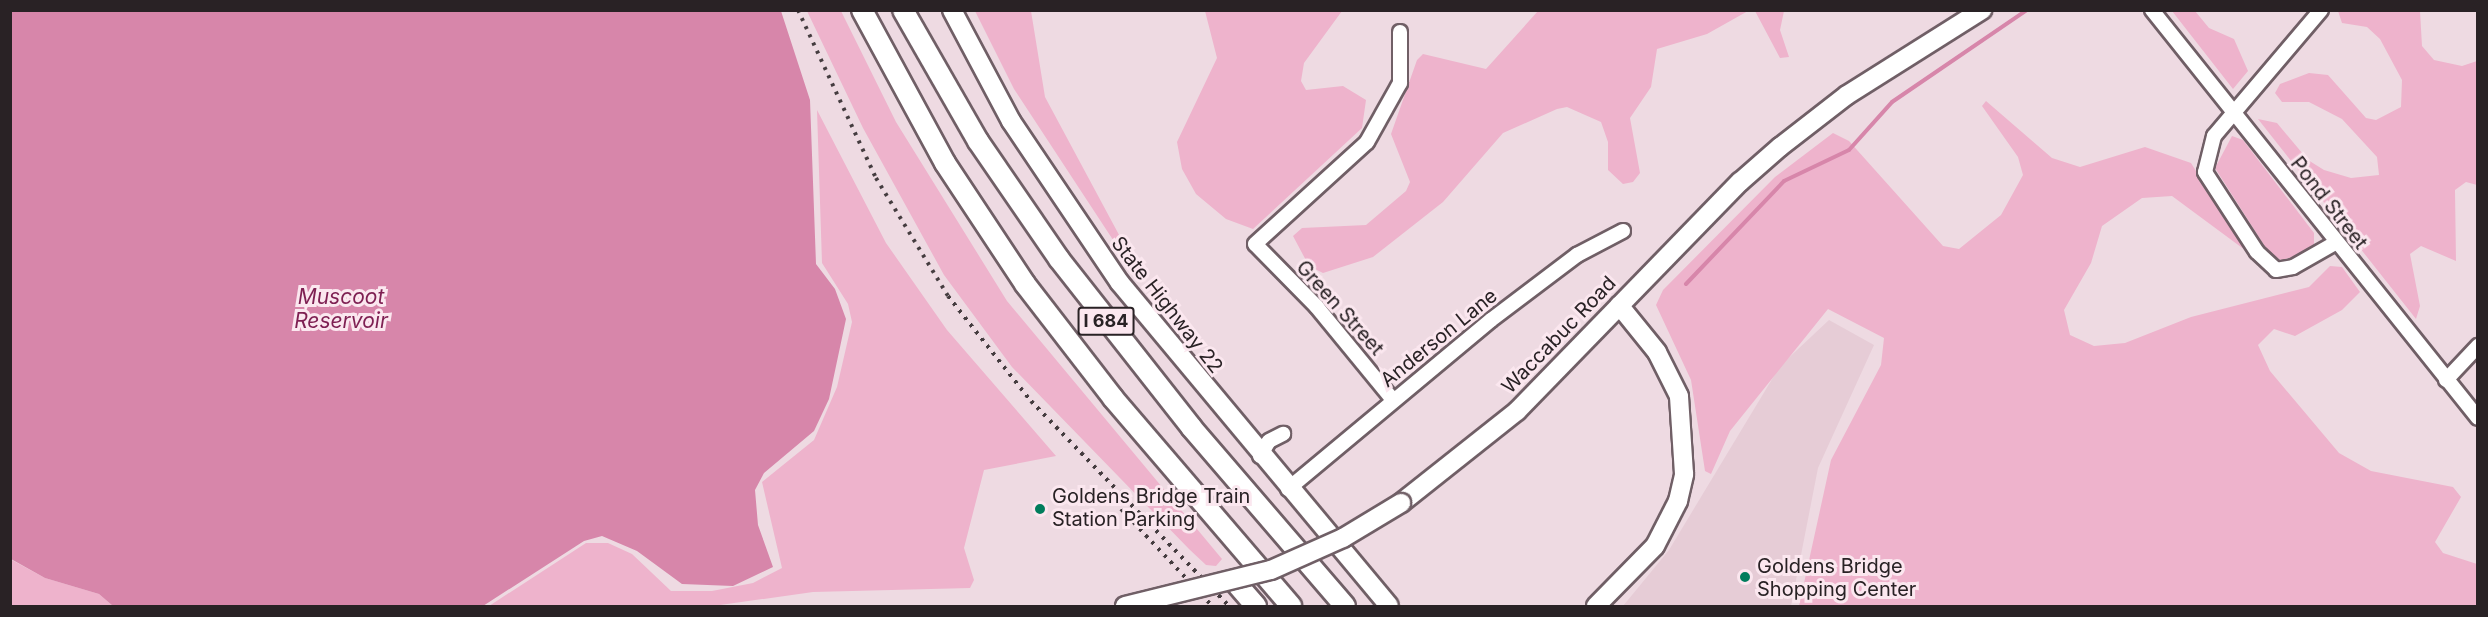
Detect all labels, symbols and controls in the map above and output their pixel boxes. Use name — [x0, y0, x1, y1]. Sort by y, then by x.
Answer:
street label: Pond Street — [2285, 152, 2373, 254]
street label: State Highway 22 — [1106, 232, 1228, 378]
street label: Green Street — [1291, 256, 1389, 360]
street label: Waccabuc Road — [1497, 271, 1621, 399]
water label: Muscoot Reservoir — [294, 284, 388, 334]
street label: Anderson Lane — [1376, 284, 1502, 392]
road number: I 684 — [1078, 306, 1134, 336]
place label: Goldens Bridge Train Station Parking — [1052, 485, 1250, 532]
marker: Goldens Bridge Train Station Parking — [1033, 502, 1047, 516]
place label: Goldens Bridge Shopping Center — [1757, 554, 1916, 601]
marker: Goldens Bridge Shopping Center — [1738, 570, 1752, 584]

